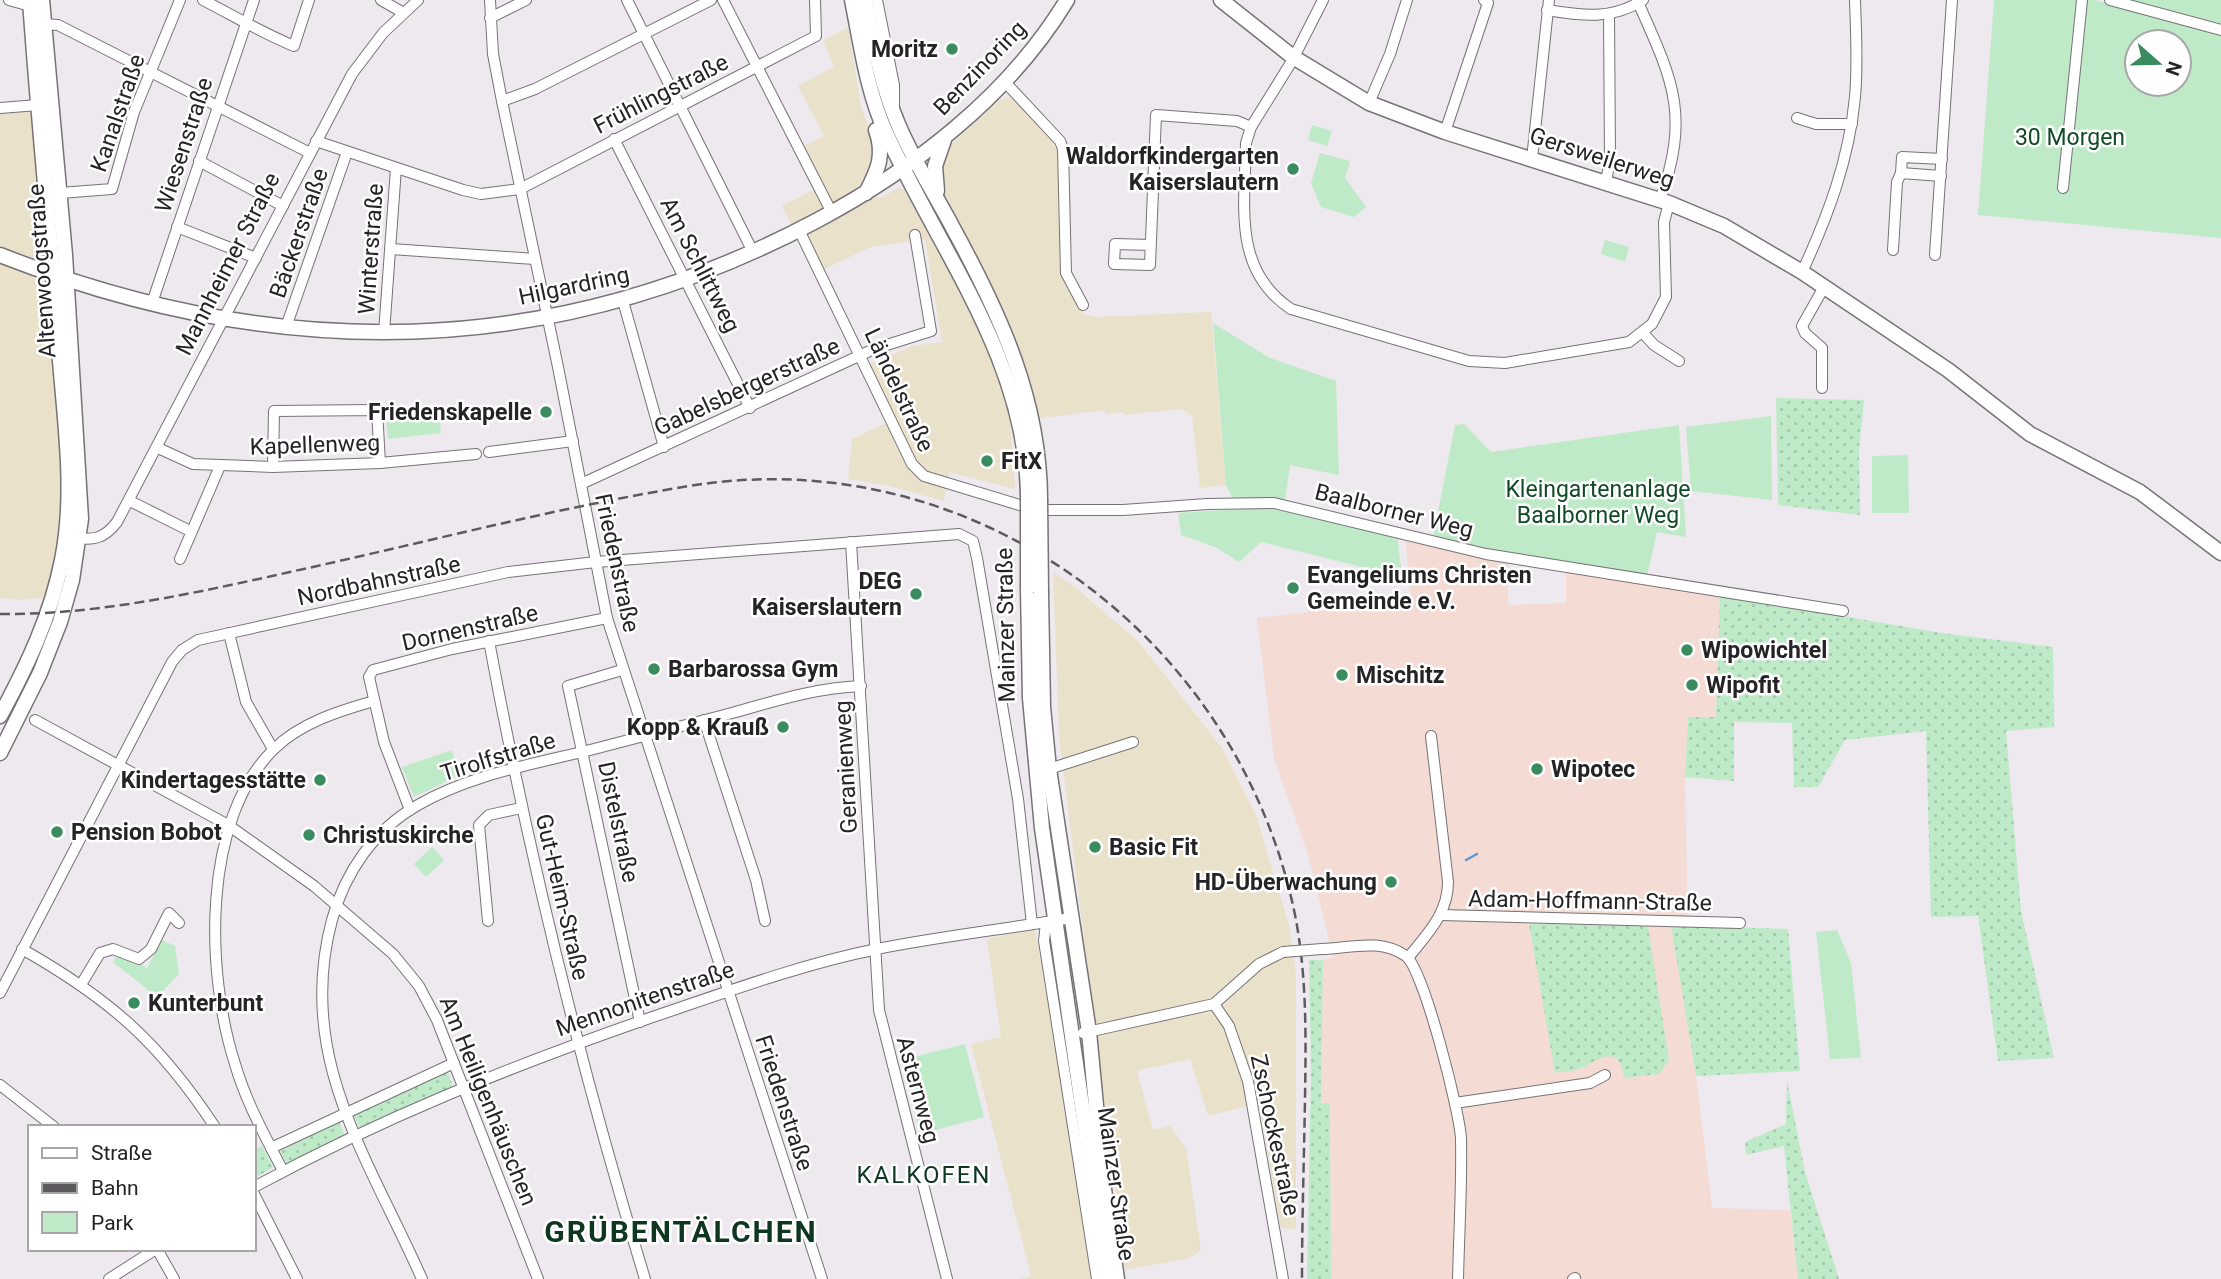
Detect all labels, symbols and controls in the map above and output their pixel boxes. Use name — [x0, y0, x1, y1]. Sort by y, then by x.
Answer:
street label: Benzinoring — [928, 15, 1032, 121]
north arrow — [2123, 28, 2193, 98]
place label: Moritz — [871, 36, 938, 63]
marker: Moritz — [944, 41, 960, 57]
street label: Frühlingstraße — [589, 48, 733, 140]
street label: Kanalstraße — [85, 51, 151, 175]
text: N — [2160, 58, 2187, 79]
street label: Wiesenstraße — [150, 74, 218, 216]
street label: Gersweilerweg — [1526, 122, 1678, 194]
park label: 30 Morgen — [2015, 124, 2125, 151]
place label: Waldorfkindergarten Kaiserslautern — [1066, 143, 1279, 196]
marker: Waldorfkindergarten Kaiserslautern — [1285, 161, 1301, 177]
street label: Bäckerstraße — [264, 165, 334, 301]
street label: Mannheimer Straße — [170, 168, 286, 360]
street label: Altenwoogstraße — [22, 183, 62, 359]
street label: Winterstraße — [353, 183, 389, 315]
street label: Am Schlittweg — [654, 193, 746, 337]
street label: Hilgardring — [516, 261, 632, 311]
street label: Ländelstraße — [859, 324, 939, 456]
street label: Gabelsbergerstraße — [650, 332, 844, 442]
place label: Friedenskapelle — [368, 399, 532, 426]
marker: Friedenskapelle — [538, 404, 554, 420]
street label: Kapellenweg — [249, 429, 381, 461]
place label: FitX — [1001, 448, 1042, 475]
marker: FitX — [979, 453, 995, 469]
park label: Kleingartenanlage Baalborner Weg — [1505, 476, 1691, 529]
street label: Baalborner Weg — [1312, 478, 1476, 544]
street label: Friedenstraße — [589, 491, 645, 635]
street label: Mainzer Straße — [991, 547, 1021, 703]
street label: Nordbahnstraße — [295, 551, 463, 611]
place label: Evangeliums Christen Gemeinde e.V. — [1307, 562, 1532, 615]
place label: DEG Kaiserslautern — [752, 568, 902, 621]
marker: Evangeliums Christen Gemeinde e.V. — [1285, 580, 1301, 596]
marker: DEG Kaiserslautern — [908, 586, 924, 602]
street label: Dornenstraße — [399, 599, 541, 657]
place label: Wipowichtel — [1701, 637, 1827, 664]
marker: Wipowichtel — [1679, 642, 1695, 658]
place label: Barbarossa Gym — [668, 656, 839, 683]
marker: Barbarossa Gym — [646, 661, 662, 677]
place label: Mischitz — [1356, 662, 1444, 689]
marker: Mischitz — [1334, 667, 1350, 683]
place label: Wipofit — [1706, 672, 1780, 699]
marker: Wipofit — [1684, 677, 1700, 693]
street label: Geranienweg — [829, 700, 863, 834]
place label: Kopp & Krauß — [627, 714, 769, 741]
marker: Kopp & Krauß — [775, 719, 791, 735]
street label: Tirolfstraße — [437, 727, 559, 787]
place label: Wipotec — [1551, 756, 1635, 783]
street label: Distelstraße — [592, 759, 644, 885]
marker: Wipotec — [1529, 761, 1545, 777]
place label: Kindertagesstätte — [121, 767, 306, 794]
marker: Kindertagesstätte — [312, 772, 328, 788]
street label: Gut-Heim-Straße — [530, 811, 594, 983]
place label: Pension Bobot — [71, 819, 222, 846]
place label: Christuskirche — [323, 822, 474, 849]
marker: Pension Bobot — [49, 824, 65, 840]
marker: Christuskirche — [301, 827, 317, 843]
place label: Basic Fit — [1109, 834, 1198, 861]
marker: Basic Fit — [1087, 839, 1103, 855]
place label: HD-Überwachung — [1195, 868, 1377, 896]
marker: HD-Überwachung — [1383, 874, 1399, 890]
street label: Adam-Hoffmann-Straße — [1468, 885, 1712, 917]
street label: Mennonitenstraße — [552, 956, 738, 1042]
place label: Kunterbunt — [148, 990, 263, 1017]
street label: Am Heiligenhäuschen — [434, 992, 542, 1210]
marker: Kunterbunt — [126, 995, 142, 1011]
street label: Friedenstraße — [749, 1032, 819, 1174]
street label: Asternweg — [891, 1034, 945, 1146]
street label: Zschockestraße — [1245, 1052, 1305, 1218]
street label: Mainzer Straße — [1092, 1106, 1140, 1262]
legend — [28, 1125, 256, 1251]
text: Straße — [91, 1141, 152, 1165]
district label: KALKOFEN — [857, 1161, 991, 1189]
text: Bahn — [91, 1176, 139, 1200]
text: Park — [91, 1211, 134, 1235]
district label: GRÜBENTÄLCHEN — [544, 1214, 818, 1249]

